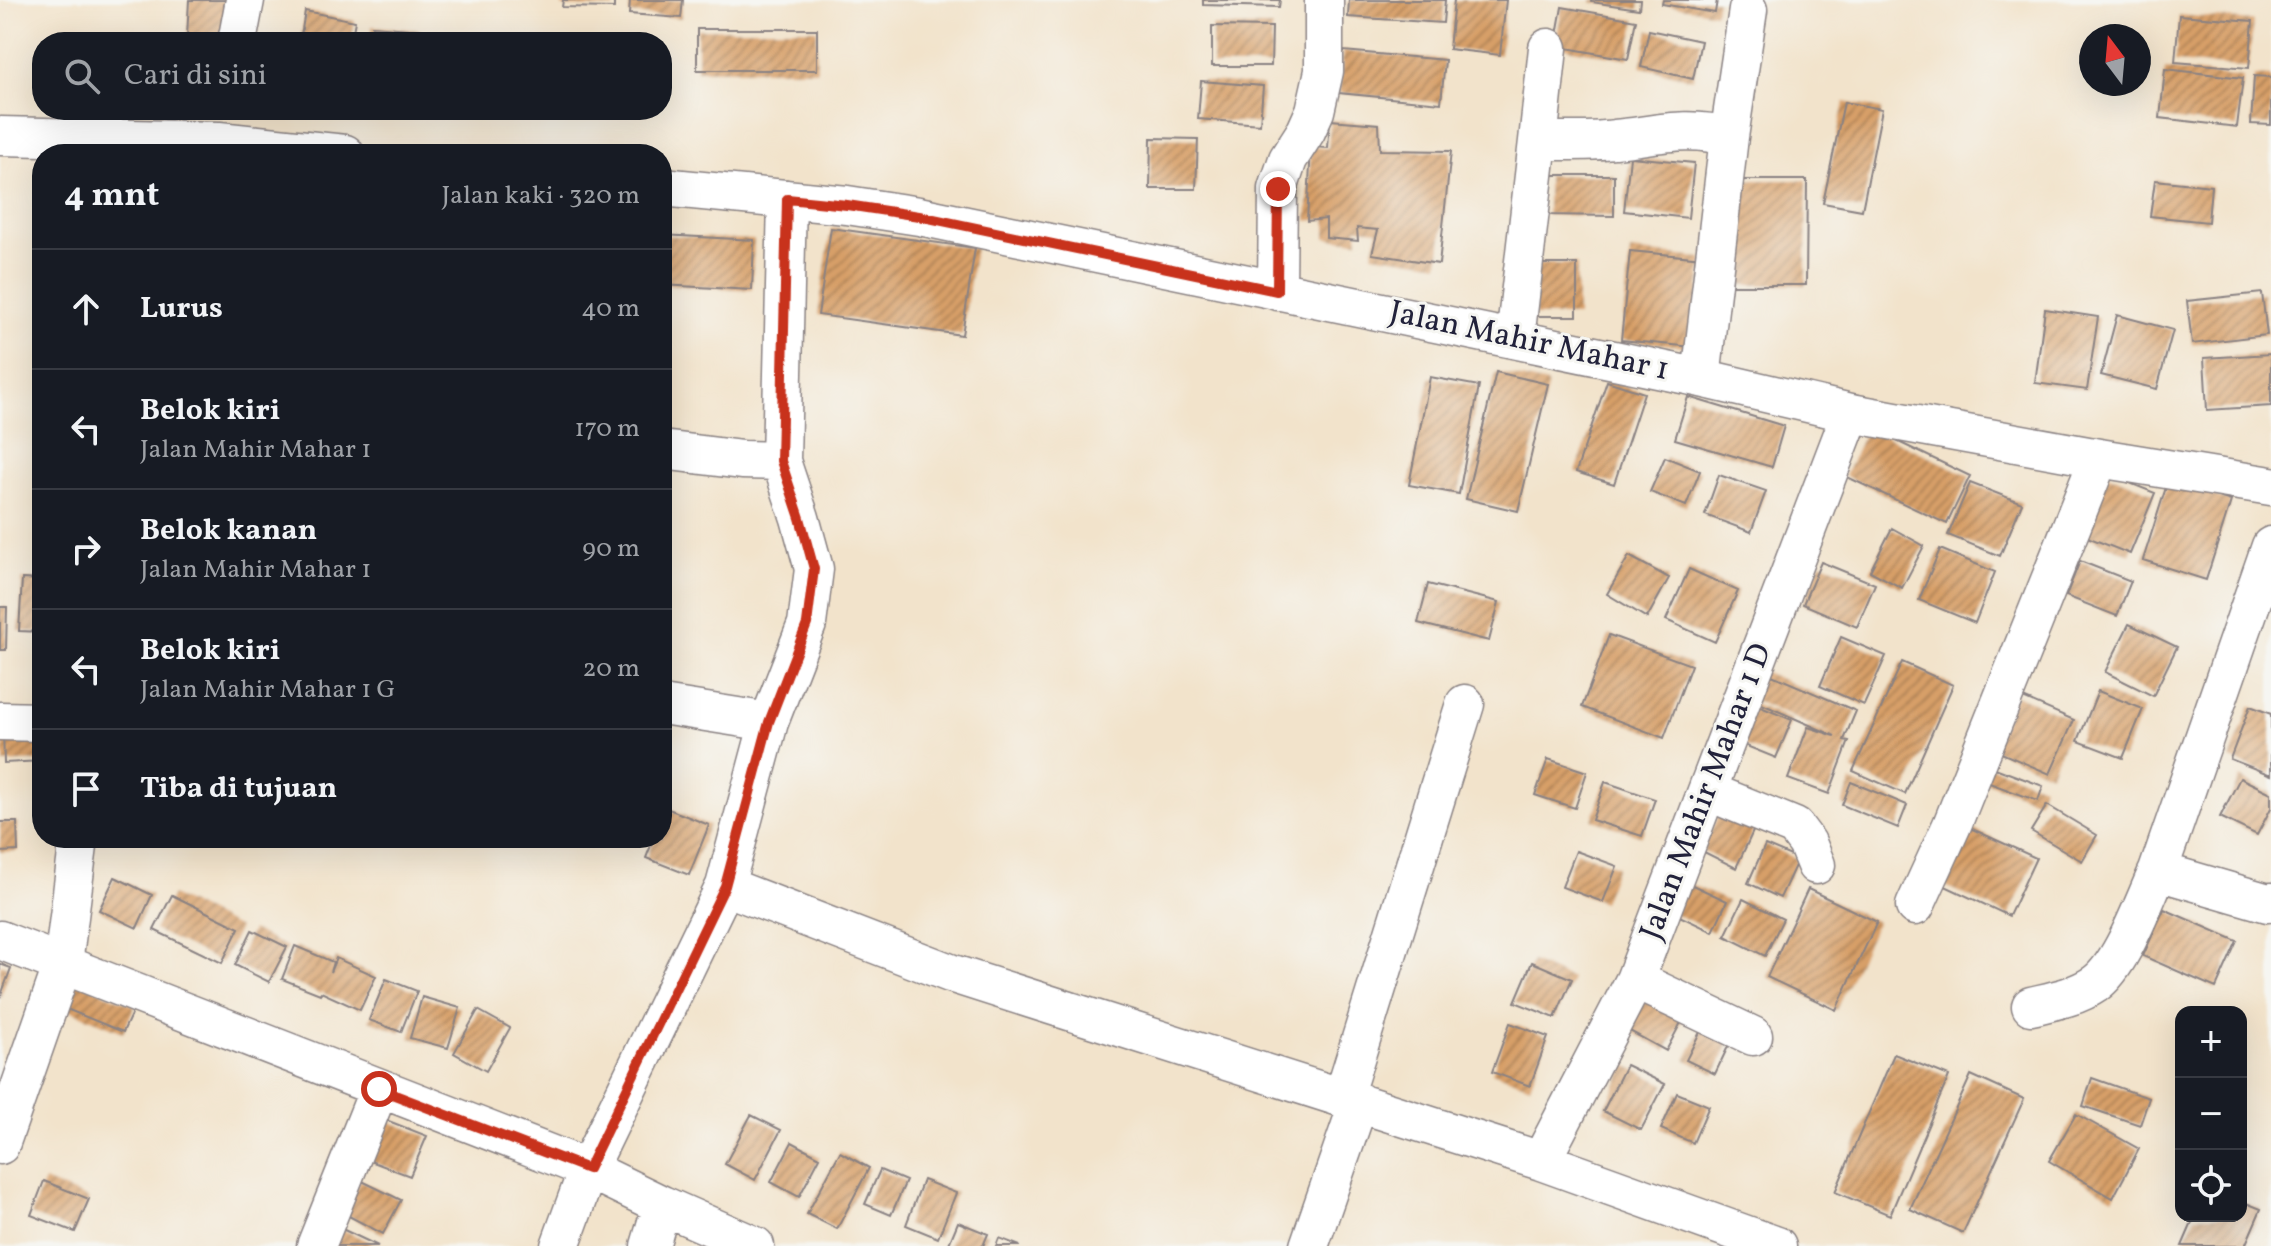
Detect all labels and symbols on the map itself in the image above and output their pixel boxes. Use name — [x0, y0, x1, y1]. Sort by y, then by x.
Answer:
north arrow — [2079, 24, 2151, 96]
route end — [1260, 171, 1296, 207]
street label: Jalan Mahir Mahar 1 — [1385, 291, 1673, 393]
street label: Jalan Mahir Mahar 1 D — [1630, 637, 1784, 947]
route start — [361, 1071, 397, 1107]

